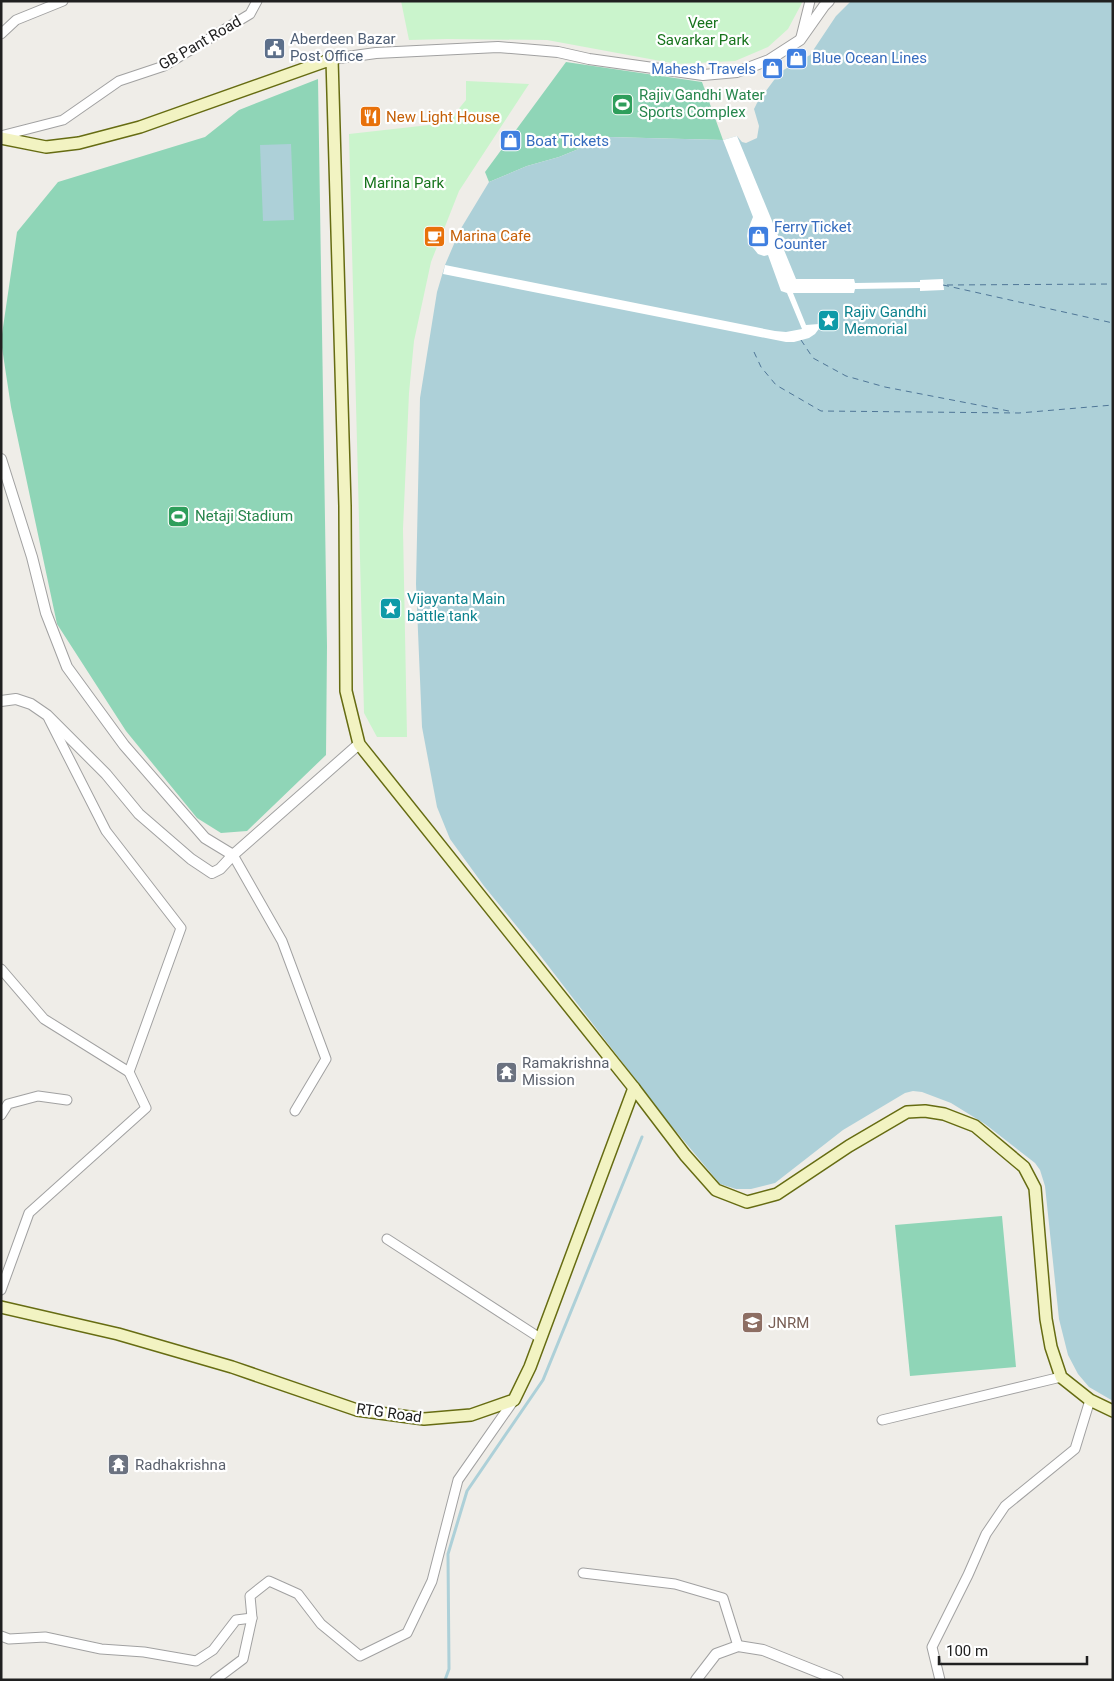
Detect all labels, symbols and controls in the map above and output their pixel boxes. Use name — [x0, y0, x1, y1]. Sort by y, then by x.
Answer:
street label: GB Pant Road — [156, 12, 244, 74]
park label: Veer Savarkar Park — [657, 14, 749, 49]
place label: Aberdeen Bazar Post Office — [290, 30, 396, 65]
public building icon: Aberdeen Bazar Post Office — [262, 36, 286, 60]
shop icon: Blue Ocean Lines — [784, 46, 808, 70]
place label: Blue Ocean Lines — [812, 49, 927, 67]
shop icon: Mahesh Travels — [760, 57, 784, 81]
place label: Mahesh Travels — [651, 60, 756, 78]
place label: Rajiv Gandhi Water Sports Complex — [639, 86, 765, 121]
sports icon: Rajiv Gandhi Water Sports Complex — [611, 92, 635, 116]
restaurant icon: New Light House — [358, 105, 382, 129]
place label: New Light House — [386, 108, 500, 126]
shop icon: Boat Tickets — [498, 129, 522, 153]
place label: Boat Tickets — [526, 132, 609, 150]
park label: Marina Park — [364, 174, 445, 192]
place label: Ferry Ticket Counter — [774, 218, 852, 253]
cafe icon: Marina Cafe — [422, 224, 446, 248]
shop icon: Ferry Ticket Counter — [746, 224, 770, 248]
place label: Marina Cafe — [450, 227, 531, 245]
place label: Rajiv Gandhi Memorial — [844, 303, 927, 338]
place icon: Rajiv Gandhi Memorial — [816, 309, 840, 333]
sports icon: Netaji Stadium — [167, 504, 191, 528]
place label: Netaji Stadium — [195, 507, 293, 525]
place label: Vijayanta Main battle tank — [407, 590, 505, 625]
place icon: Vijayanta Main battle tank — [379, 596, 403, 620]
place label: Ramakrishna Mission — [522, 1054, 610, 1089]
temple icon: Ramakrishna Mission — [494, 1060, 518, 1084]
school or university icon: JNRM — [740, 1311, 764, 1335]
place label: JNRM — [768, 1314, 809, 1332]
street label: RTG Road — [355, 1400, 423, 1426]
temple icon: Radhakrishna — [107, 1453, 131, 1477]
place label: Radhakrishna — [135, 1456, 226, 1474]
scale bar — [939, 1634, 1086, 1666]
text: 100 m — [946, 1642, 988, 1660]

